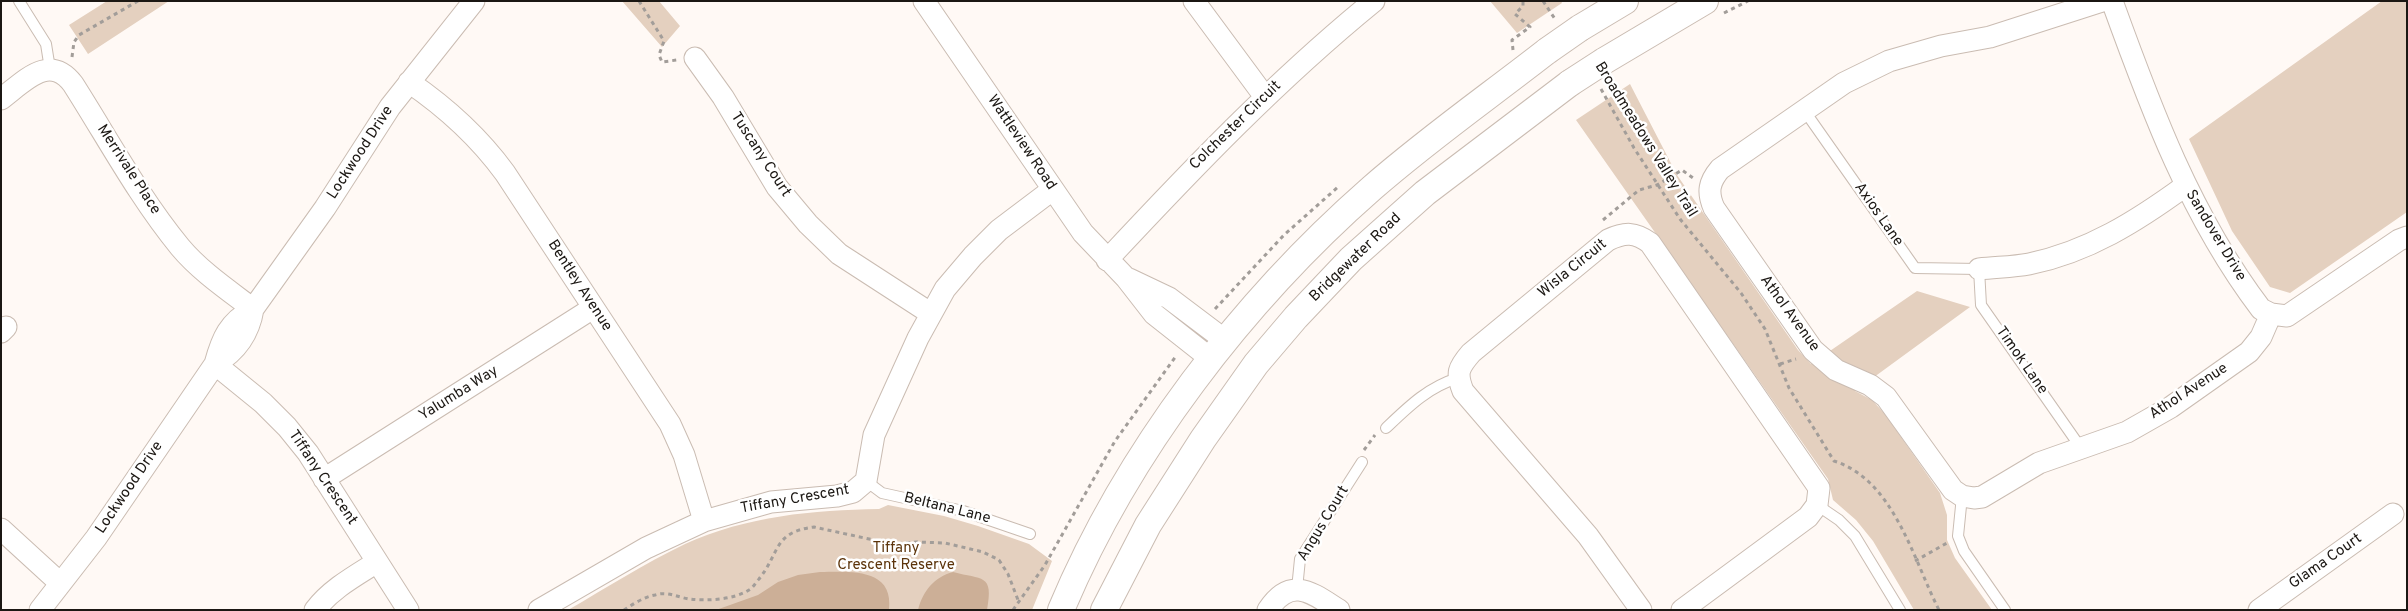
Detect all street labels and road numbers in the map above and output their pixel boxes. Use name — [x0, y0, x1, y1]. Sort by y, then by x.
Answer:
street label: Broadmeadows Valley Trail — [1590, 59, 1700, 221]
street label: Colchester Circuit — [1186, 78, 1286, 174]
street label: Wattleview Road — [983, 92, 1059, 194]
street label: Lockwood Drive — [324, 103, 398, 203]
street label: Tuscany Court — [726, 109, 794, 201]
street label: Merrivale Place — [92, 122, 164, 218]
street label: Axios Lane — [1849, 180, 1907, 250]
street label: Sandover Drive — [2181, 187, 2249, 285]
street label: Bridgewater Road — [1307, 210, 1405, 306]
street label: Wisla Circuit — [1535, 236, 1611, 302]
street label: Bentley Avenue — [543, 237, 615, 335]
street label: Athol Avenue — [1755, 272, 1823, 356]
street label: Timok Lane — [1991, 324, 2051, 398]
street label: Athol Avenue — [2146, 360, 2232, 424]
street label: Yalumba Way — [416, 363, 502, 425]
street label: Tiffany Crescent — [284, 427, 360, 529]
street label: Lockwood Drive — [92, 438, 168, 538]
street label: Tiffany Crescent — [739, 482, 851, 518]
street label: Angus Court — [1294, 483, 1354, 565]
street label: Beltana Lane — [902, 490, 992, 528]
street label: Glama Court — [2286, 530, 2366, 594]

